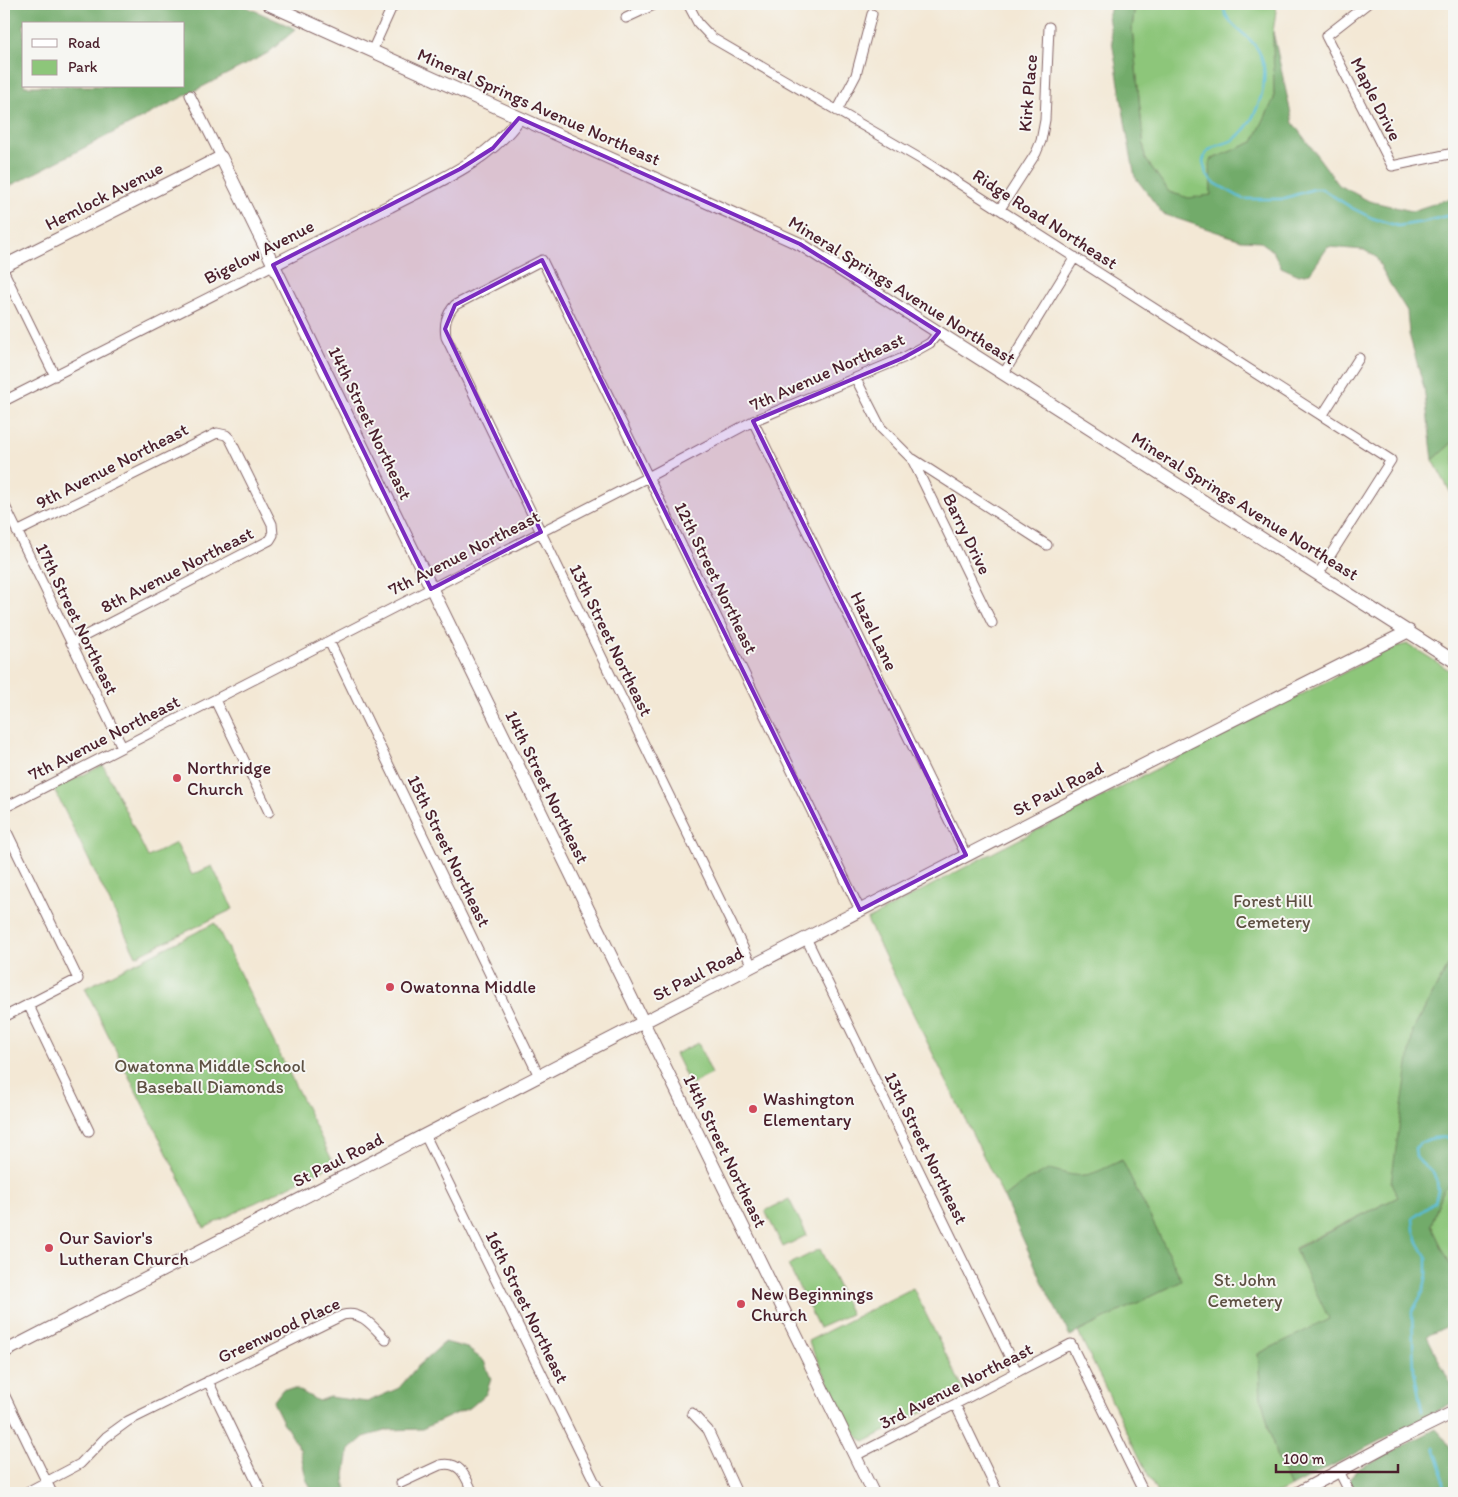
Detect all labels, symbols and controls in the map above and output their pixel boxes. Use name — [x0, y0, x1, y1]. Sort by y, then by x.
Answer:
legend — [22, 22, 185, 88]
text: Road — [68, 34, 101, 52]
street label: Mineral Springs Avenue Northeast — [414, 43, 664, 171]
street label: Kirk Place — [1014, 53, 1042, 133]
street label: Maple Drive — [1346, 54, 1406, 144]
text: Park — [68, 58, 98, 76]
street label: Hemlock Avenue — [41, 157, 167, 235]
street label: Ridge Road Northeast — [968, 164, 1122, 274]
street label: Mineral Springs Avenue Northeast — [784, 211, 1020, 369]
street label: Bigelow Avenue — [200, 215, 318, 289]
street label: 7th Avenue Northeast — [746, 328, 908, 416]
street label: 14th Street Northeast — [323, 343, 417, 503]
street label: 9th Avenue Northeast — [32, 418, 192, 514]
street label: Mineral Springs Avenue Northeast — [1127, 427, 1363, 585]
street label: Barry Drive — [938, 490, 996, 578]
street label: 12th Street Northeast — [670, 498, 762, 658]
street label: 7th Avenue Northeast — [384, 505, 544, 601]
street label: 8th Avenue Northeast — [97, 522, 257, 618]
street label: 17th Street Northeast — [31, 540, 123, 699]
street label: 13th Street Northeast — [565, 560, 658, 720]
street label: Hazel Lane — [845, 588, 903, 674]
street label: 7th Avenue Northeast — [24, 690, 184, 786]
street label: 14th Street Northeast — [500, 707, 594, 867]
place label: Northridge Church — [187, 757, 271, 800]
street label: St Paul Road — [1009, 757, 1107, 821]
street label: 15th Street Northeast — [403, 771, 495, 931]
marker: Northridge Church — [171, 772, 183, 784]
park label: Forest Hill Cemetery — [1233, 890, 1313, 933]
street label: St Paul Road — [649, 942, 747, 1006]
place label: Owatonna Middle — [400, 976, 536, 998]
marker: Owatonna Middle — [384, 981, 396, 993]
park label: Owatonna Middle School Baseball Diamonds — [114, 1055, 306, 1098]
street label: 13th Street Northeast — [880, 1068, 973, 1228]
street label: 14th Street Northeast — [678, 1071, 772, 1231]
place label: Washington Elementary — [763, 1088, 854, 1131]
marker: Washington Elementary — [747, 1103, 759, 1115]
street label: St Paul Road — [289, 1128, 387, 1192]
place label: Our Savior's Lutheran Church — [59, 1227, 189, 1270]
street label: 16th Street Northeast — [481, 1227, 573, 1387]
marker: Our Savior's Lutheran Church — [43, 1242, 55, 1254]
park label: St. John Cemetery — [1208, 1269, 1283, 1312]
place label: New Beginnings Church — [751, 1283, 874, 1326]
street label: Greenwood Place — [214, 1292, 344, 1368]
marker: New Beginnings Church — [735, 1298, 747, 1310]
street label: 3rd Avenue Northeast — [876, 1338, 1037, 1434]
scale bar — [1276, 1442, 1398, 1474]
text: 100 m — [1283, 1450, 1325, 1468]

